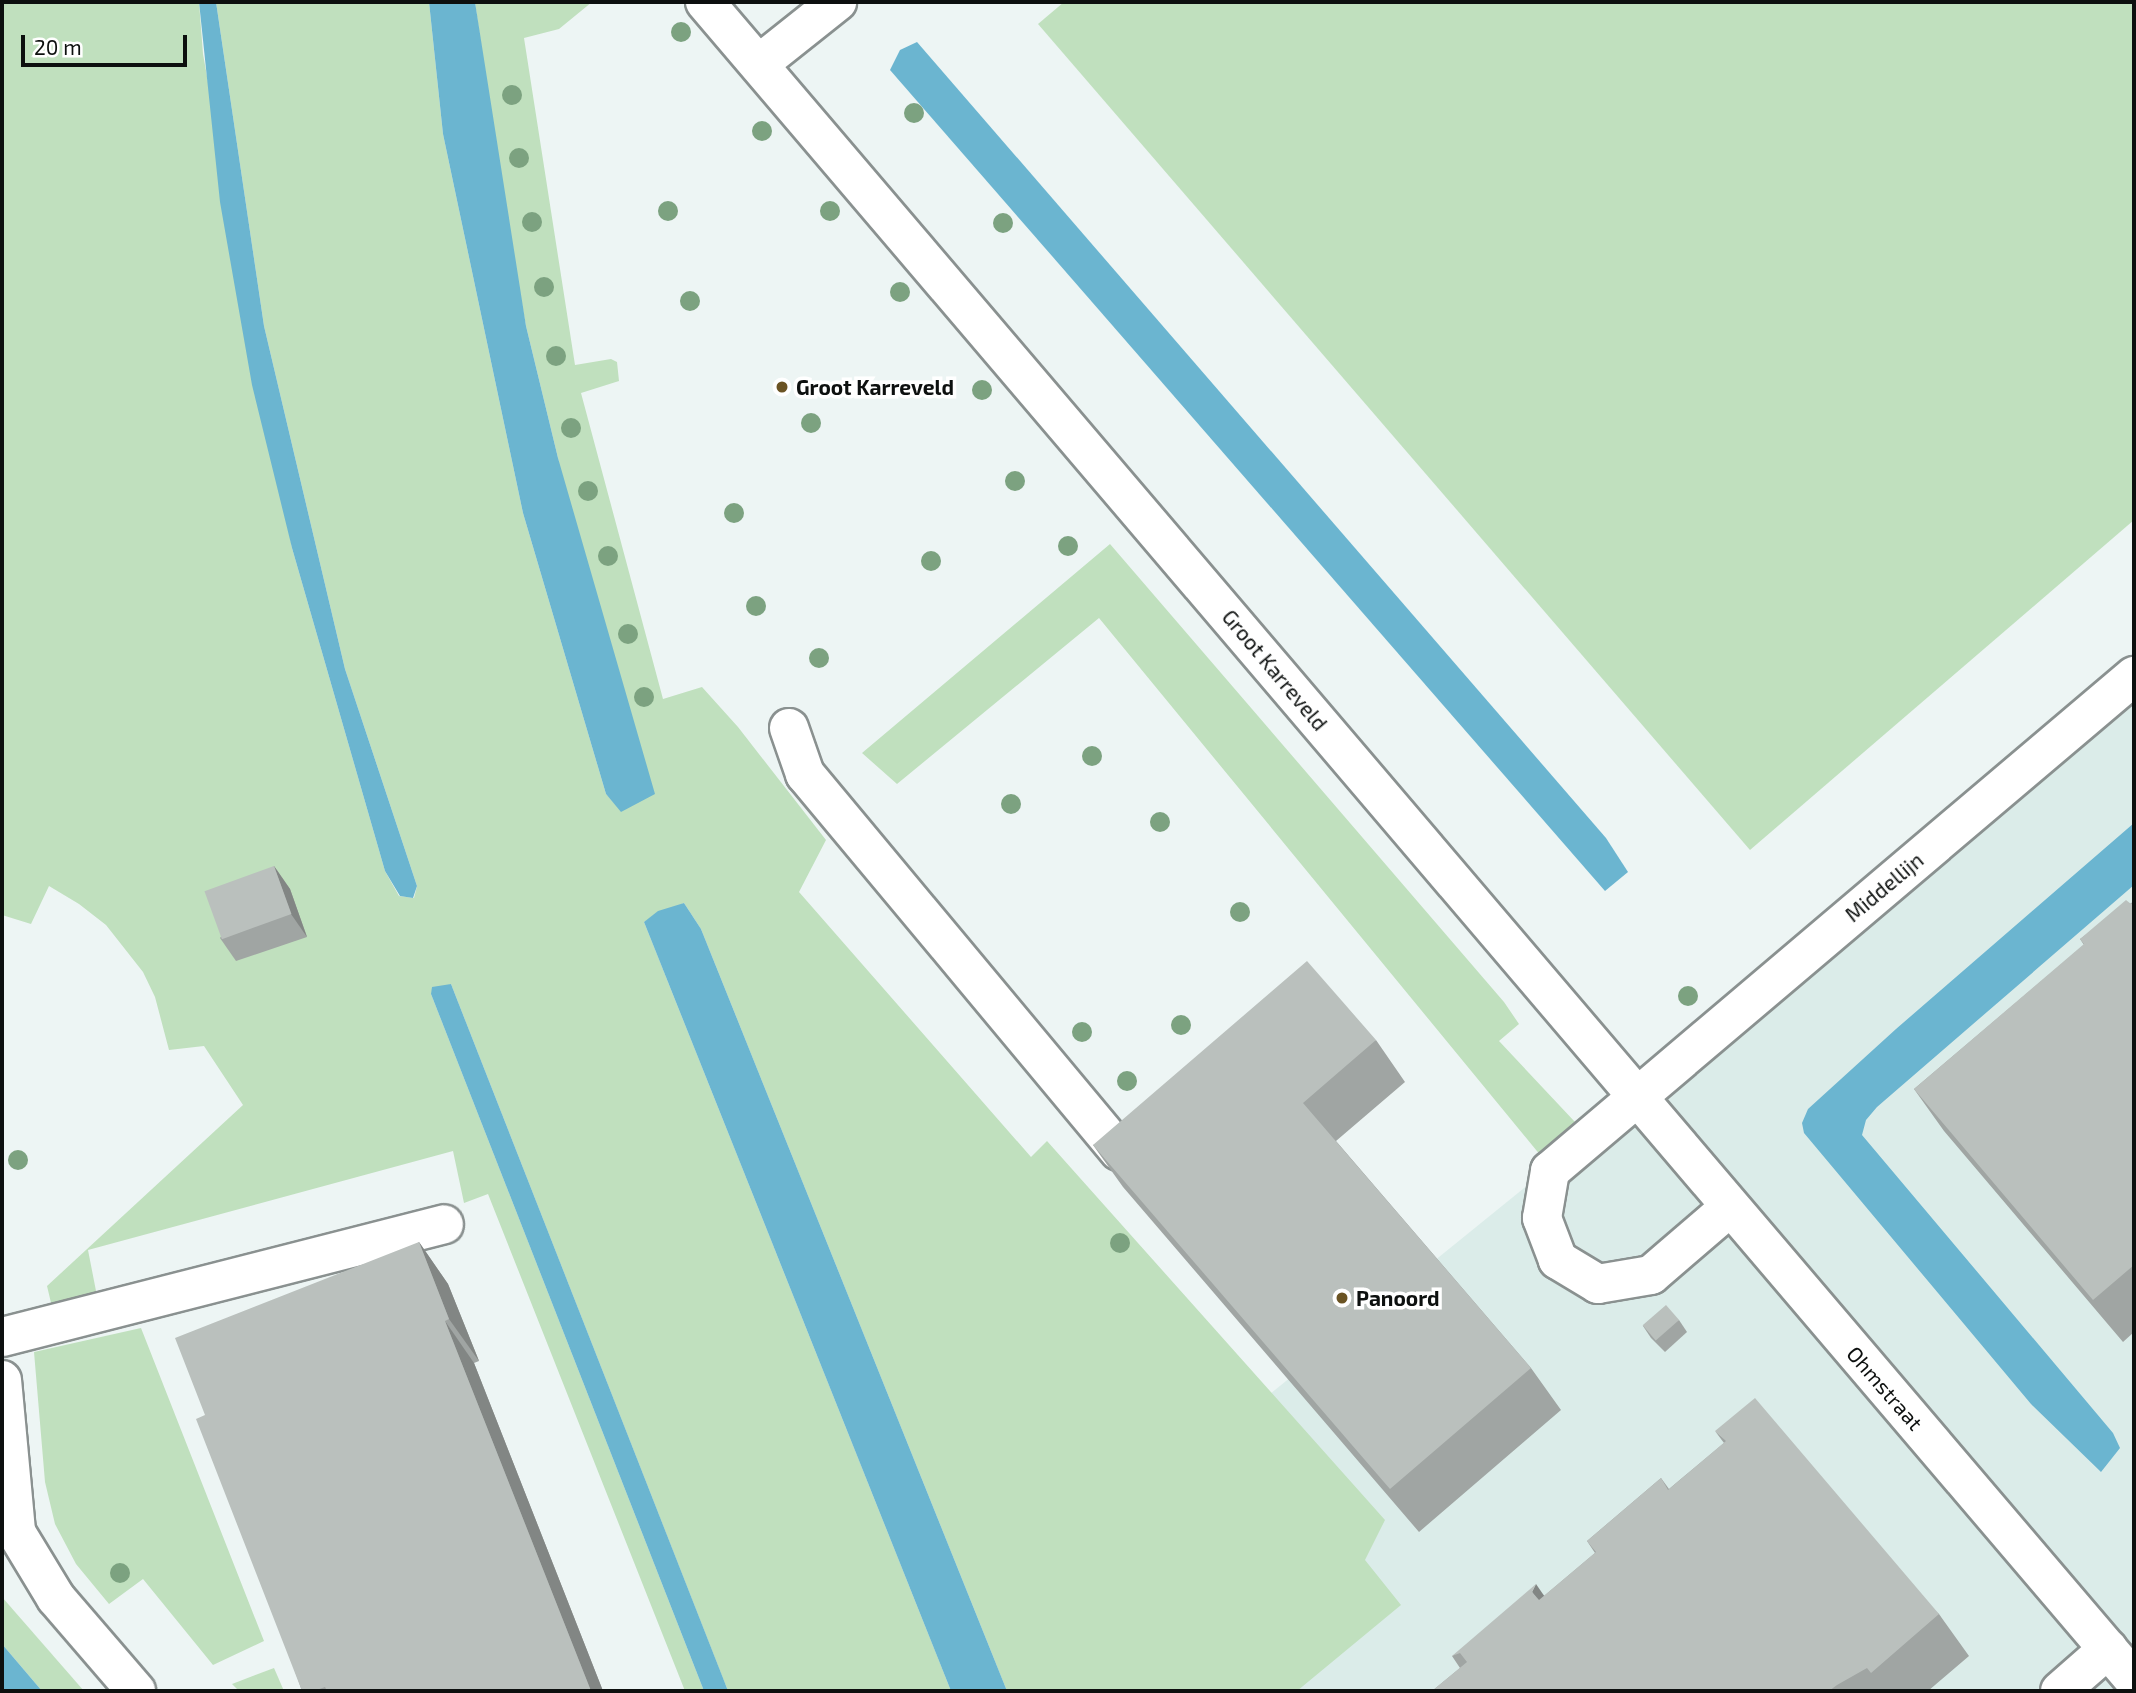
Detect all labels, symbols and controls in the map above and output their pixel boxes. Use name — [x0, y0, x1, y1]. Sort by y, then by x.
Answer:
scale bar — [24, 21, 191, 65]
text: 20 m — [34, 34, 82, 59]
place label: Groot Karreveld — [796, 374, 954, 400]
marker: Groot Karreveld — [774, 379, 790, 395]
street label: Groot Karreveld — [1217, 604, 1333, 736]
street label: Middellijn — [1840, 847, 1928, 927]
place label: Panoord — [1356, 1285, 1440, 1311]
marker: Panoord — [1334, 1290, 1350, 1306]
street label: Ohmstraat — [1842, 1341, 1928, 1435]

